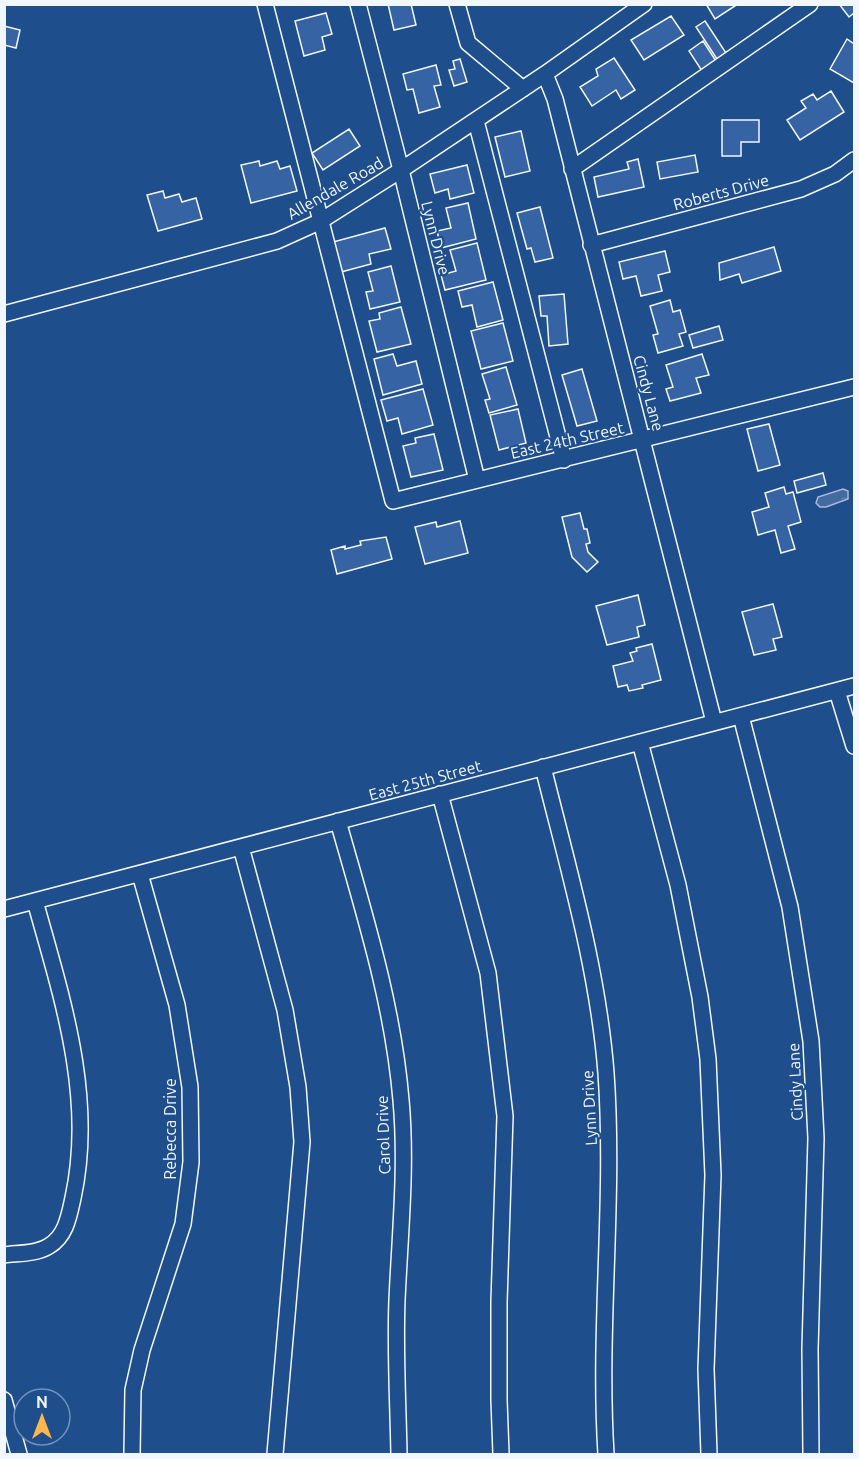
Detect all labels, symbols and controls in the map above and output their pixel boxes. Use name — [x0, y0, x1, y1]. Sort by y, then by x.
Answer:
street label: Allendale Road — [284, 153, 386, 223]
street label: Roberts Drive — [671, 171, 771, 213]
street label: Lynn Drive — [418, 199, 454, 277]
street label: Cindy Lane — [630, 353, 668, 433]
street label: East 24th Street — [509, 418, 626, 462]
street label: East 25th Street — [367, 756, 484, 804]
street label: Cindy Lane — [784, 1043, 806, 1121]
street label: Lynn Drive — [578, 1070, 600, 1146]
street label: Rebecca Drive — [161, 1078, 179, 1180]
street label: Carol Drive — [373, 1095, 393, 1175]
north arrow — [12, 1387, 72, 1447]
text: N — [36, 1393, 48, 1411]

